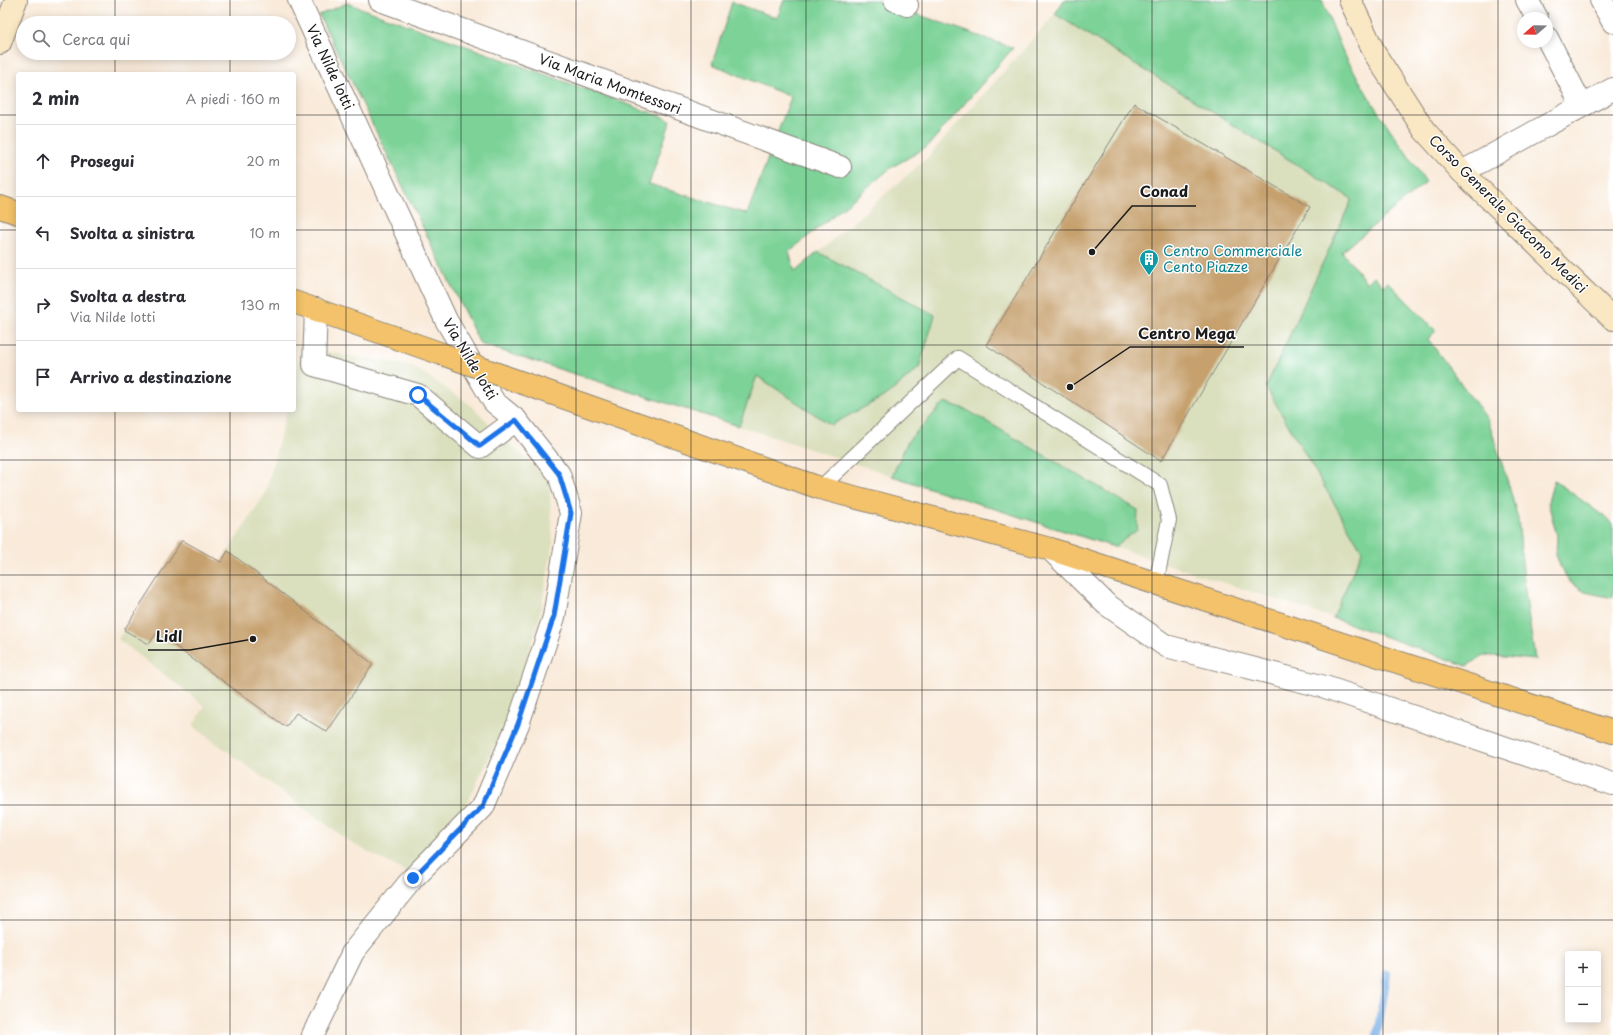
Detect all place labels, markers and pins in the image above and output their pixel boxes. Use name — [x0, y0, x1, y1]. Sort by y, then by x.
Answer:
callout: Conad — [1132, 179, 1196, 206]
place label: Centro Commerciale Cento Piazze — [1163, 240, 1303, 277]
building icon: Centro Commerciale Cento Piazze — [1138, 248, 1160, 276]
callout: Centro Mega — [1130, 320, 1244, 347]
callout: Lidl — [148, 623, 190, 650]

